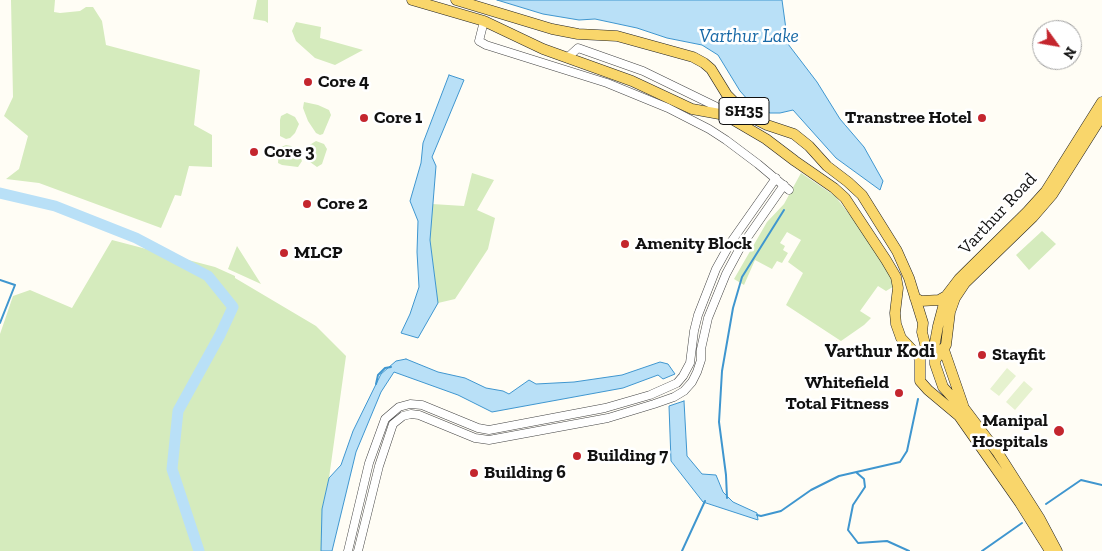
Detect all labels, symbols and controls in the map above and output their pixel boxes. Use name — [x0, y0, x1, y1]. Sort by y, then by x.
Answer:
north arrow — [1032, 20, 1082, 70]
water label: Varthur Lake — [699, 26, 799, 48]
text: N — [1059, 44, 1079, 62]
place label: Core 4 — [318, 71, 369, 93]
marker: Core 4 — [302, 76, 314, 88]
road number: SH35 — [719, 98, 769, 124]
place label: Core 1 — [374, 107, 422, 129]
place label: Transtree Hotel — [845, 107, 972, 129]
marker: Core 1 — [358, 112, 370, 124]
marker: Transtree Hotel — [976, 112, 988, 124]
place label: Core 3 — [264, 141, 315, 163]
marker: Core 3 — [248, 146, 260, 158]
street label: Varthur Road — [955, 169, 1041, 259]
place label: Core 2 — [317, 193, 368, 215]
marker: Core 2 — [301, 198, 313, 210]
place label: Amenity Block — [635, 233, 752, 255]
marker: Amenity Block — [619, 238, 631, 250]
place label: MLCP — [294, 242, 343, 264]
marker: MLCP — [278, 247, 290, 259]
district label: Varthur Kodi — [825, 341, 935, 363]
place label: Stayfit — [992, 344, 1045, 366]
marker: Stayfit — [976, 349, 988, 361]
place label: Whitefield Total Fitness — [785, 372, 889, 414]
marker: Whitefield Total Fitness — [893, 387, 905, 399]
place label: Manipal Hospitals — [972, 410, 1048, 452]
marker: Manipal Hospitals — [1052, 424, 1066, 438]
place label: Building 7 — [587, 445, 668, 467]
marker: Building 7 — [571, 450, 583, 462]
place label: Building 6 — [484, 462, 566, 484]
marker: Building 6 — [468, 467, 480, 479]

